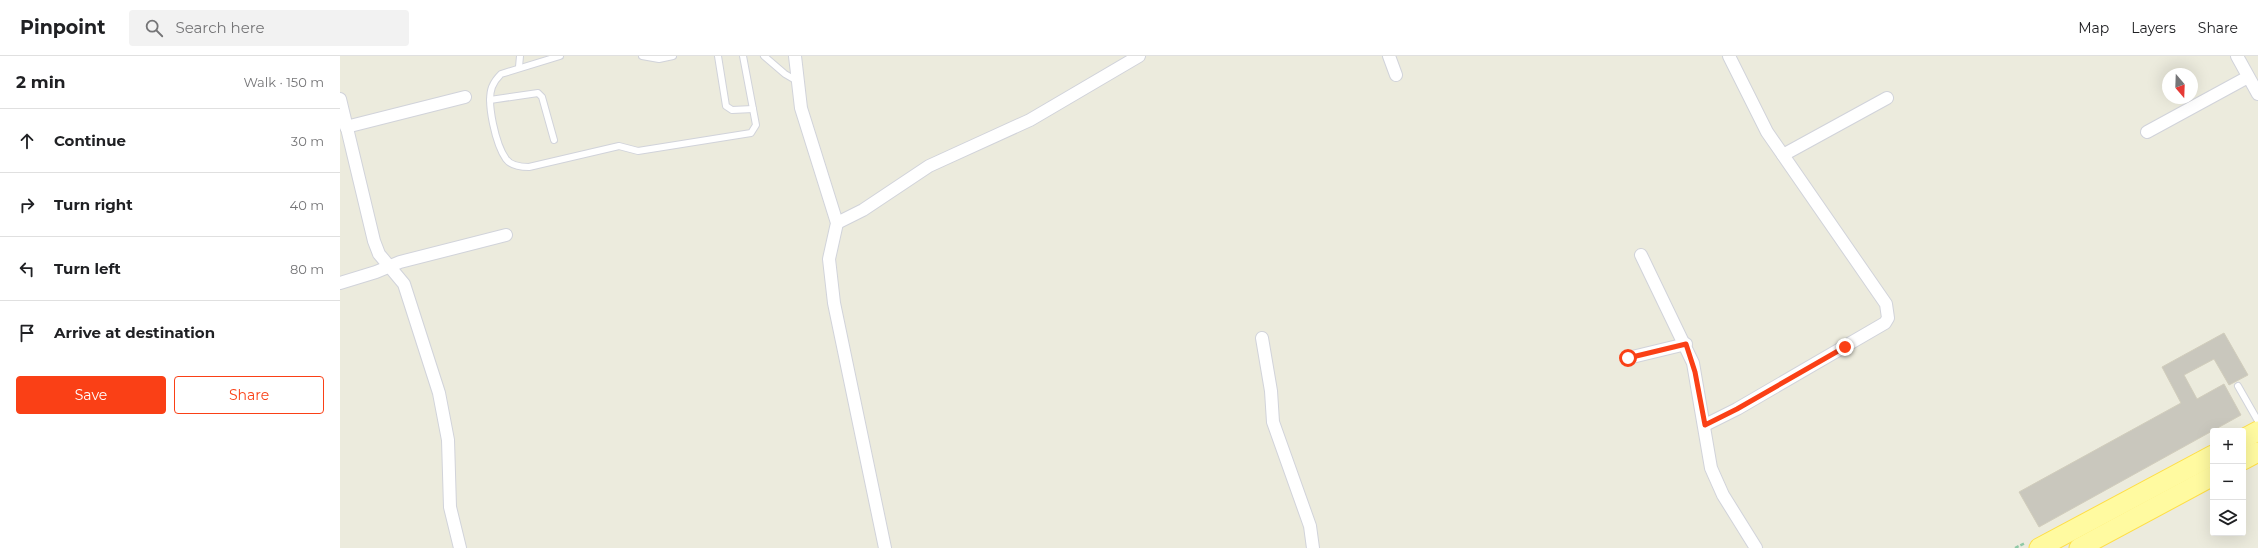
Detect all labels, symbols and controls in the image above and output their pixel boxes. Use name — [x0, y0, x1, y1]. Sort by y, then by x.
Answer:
search box — [129, 10, 409, 46]
text: Pinpoint — [20, 16, 105, 39]
icon: search — [143, 17, 165, 39]
text: Search here — [175, 18, 265, 37]
text: Map — [2078, 19, 2109, 37]
text: Layers — [2131, 19, 2176, 37]
text: Share — [2198, 19, 2238, 37]
north arrow — [2162, 68, 2198, 104]
text: 2 min — [16, 72, 66, 92]
text: Walk · 150 m — [243, 74, 324, 90]
icon: ahead — [16, 130, 38, 152]
text: Continue — [54, 131, 126, 150]
text: 30 m — [291, 133, 324, 149]
icon: right — [16, 194, 38, 216]
text: Turn right — [54, 195, 133, 214]
text: 40 m — [290, 197, 324, 213]
icon: left — [16, 258, 38, 280]
text: Turn left — [54, 259, 121, 278]
text: 80 m — [290, 261, 324, 277]
icon: arrive — [16, 322, 38, 344]
text: Arrive at destination — [54, 323, 215, 342]
route end — [1836, 338, 1854, 356]
route start — [1619, 349, 1637, 367]
button: Save — [16, 376, 166, 414]
button: Share — [174, 376, 324, 414]
map controls — [2210, 428, 2246, 536]
button: + — [2210, 428, 2246, 464]
button: − — [2210, 464, 2246, 500]
button: layers — [2210, 500, 2246, 536]

